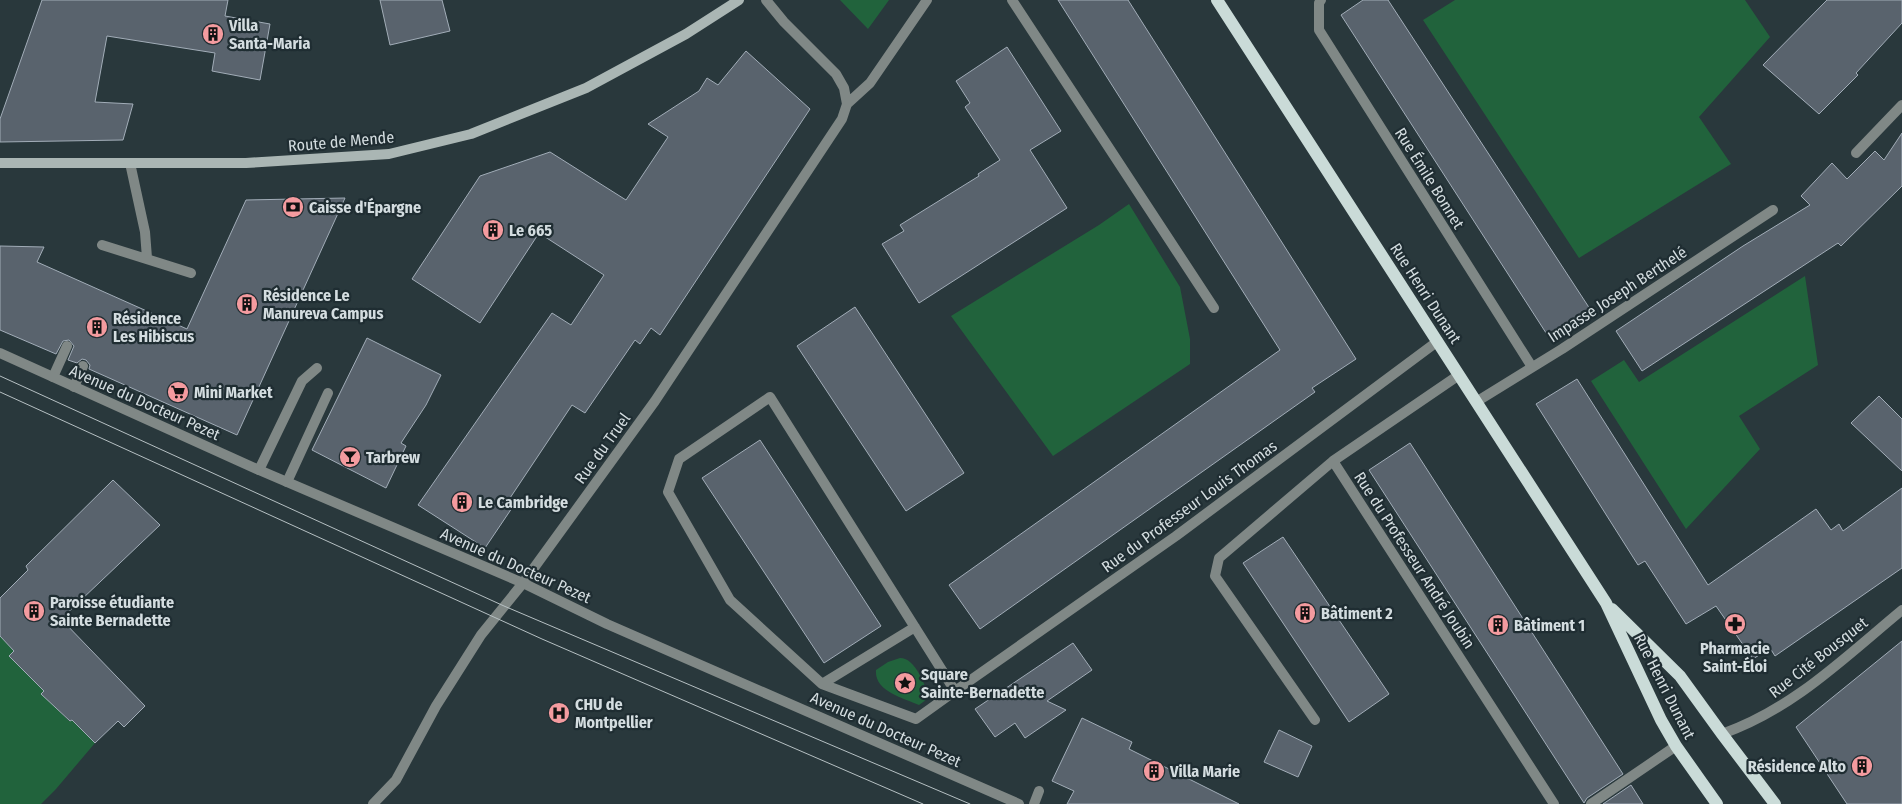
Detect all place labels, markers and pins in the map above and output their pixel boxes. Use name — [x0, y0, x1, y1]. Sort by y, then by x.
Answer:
place label: Villa Santa-Maria — [228, 16, 310, 53]
building icon: Villa Santa-Maria — [201, 22, 225, 46]
bank icon: Caisse d'Épargne — [281, 195, 305, 219]
place label: Caisse d'Épargne — [309, 197, 421, 217]
building icon: Le 665 — [481, 218, 505, 242]
place label: Le 665 — [509, 221, 552, 240]
place label: Résidence Le Manureva Campus — [263, 286, 383, 323]
building icon: Résidence Le Manureva Campus — [235, 292, 259, 316]
place label: Résidence Les Hibiscus — [113, 309, 194, 346]
building icon: Résidence Les Hibiscus — [85, 315, 109, 339]
supermarket icon: Mini Market — [166, 380, 190, 404]
place label: Mini Market — [194, 383, 273, 402]
bar icon: Tarbrew — [338, 445, 362, 469]
place label: Tarbrew — [366, 448, 420, 467]
building icon: Le Cambridge — [450, 490, 474, 514]
place label: Le Cambridge — [478, 493, 568, 512]
place label: Paroisse étudiante Sainte Bernadette — [50, 593, 174, 630]
building icon: Paroisse étudiante Sainte Bernadette — [22, 599, 46, 623]
building icon: Bâtiment 2 — [1293, 601, 1317, 625]
place label: Bâtiment 2 — [1321, 604, 1393, 623]
pharmacy icon: Pharmacie Saint-Éloi — [1723, 612, 1747, 636]
building icon: Bâtiment 1 — [1486, 613, 1510, 637]
place label: Bâtiment 1 — [1514, 616, 1585, 635]
place label: Pharmacie Saint-Éloi — [1700, 639, 1770, 676]
place label: Square Sainte-Bernadette — [921, 665, 1044, 702]
place icon: Square Sainte-Bernadette — [893, 671, 917, 695]
place label: CHU de Montpellier — [575, 695, 653, 732]
hospital icon: CHU de Montpellier — [547, 701, 571, 725]
building icon: Résidence Alto — [1850, 754, 1874, 778]
place label: Résidence Alto — [1748, 757, 1846, 776]
building icon: Villa Marie — [1142, 759, 1166, 783]
place label: Villa Marie — [1169, 762, 1240, 781]

